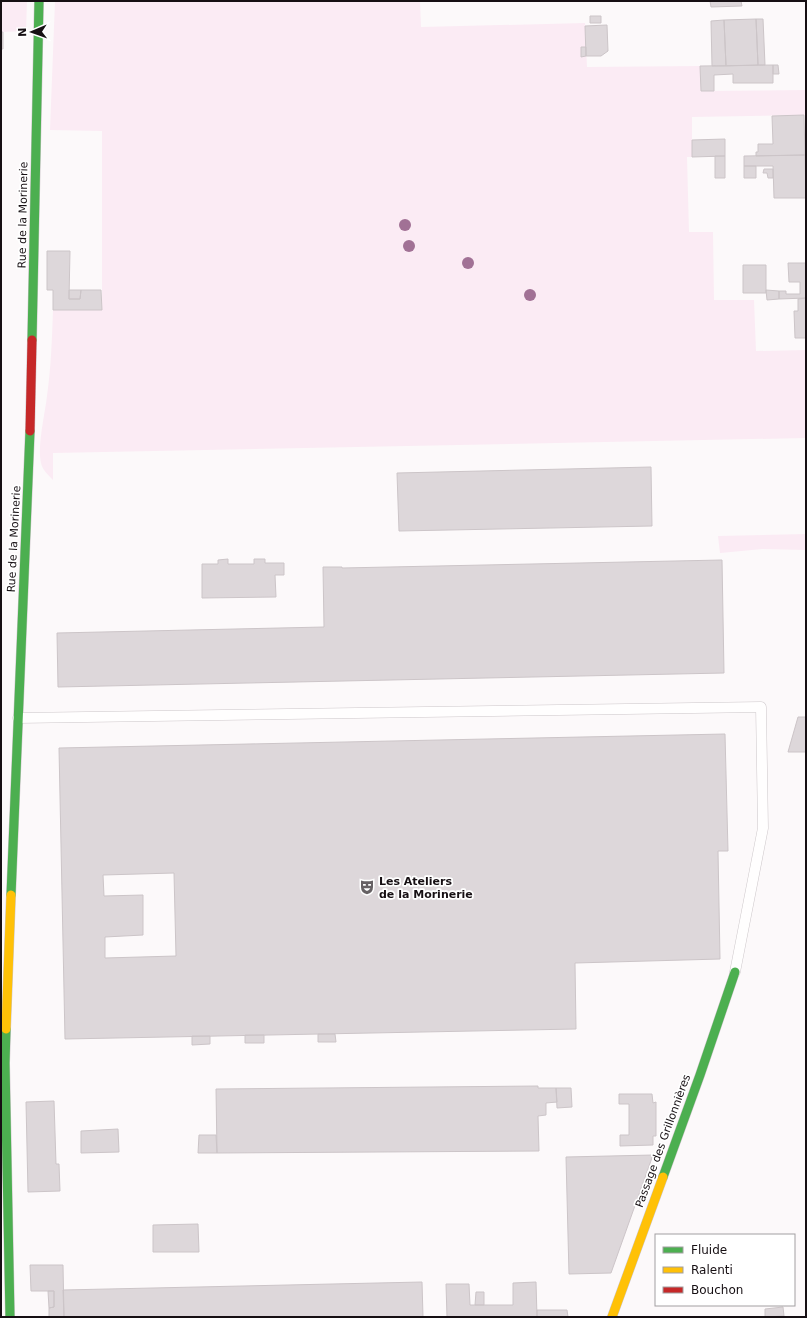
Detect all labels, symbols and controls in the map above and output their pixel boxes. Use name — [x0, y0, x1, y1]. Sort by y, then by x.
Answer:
north arrow — [12, 12, 52, 52]
text: N — [16, 27, 29, 37]
street label: Rue de la Morinerie — [16, 161, 30, 269]
street label: Rue de la Morinerie — [5, 485, 23, 593]
place label: Les Ateliers de la Morinerie — [379, 875, 473, 901]
theatre icon: Les Ateliers de la Morinerie — [358, 878, 376, 896]
street label: Passage des Grillonnières — [633, 1072, 693, 1209]
legend — [655, 1234, 795, 1306]
text: Fluide — [691, 1243, 727, 1257]
text: Ralenti — [691, 1263, 733, 1277]
text: Bouchon — [691, 1283, 743, 1297]

